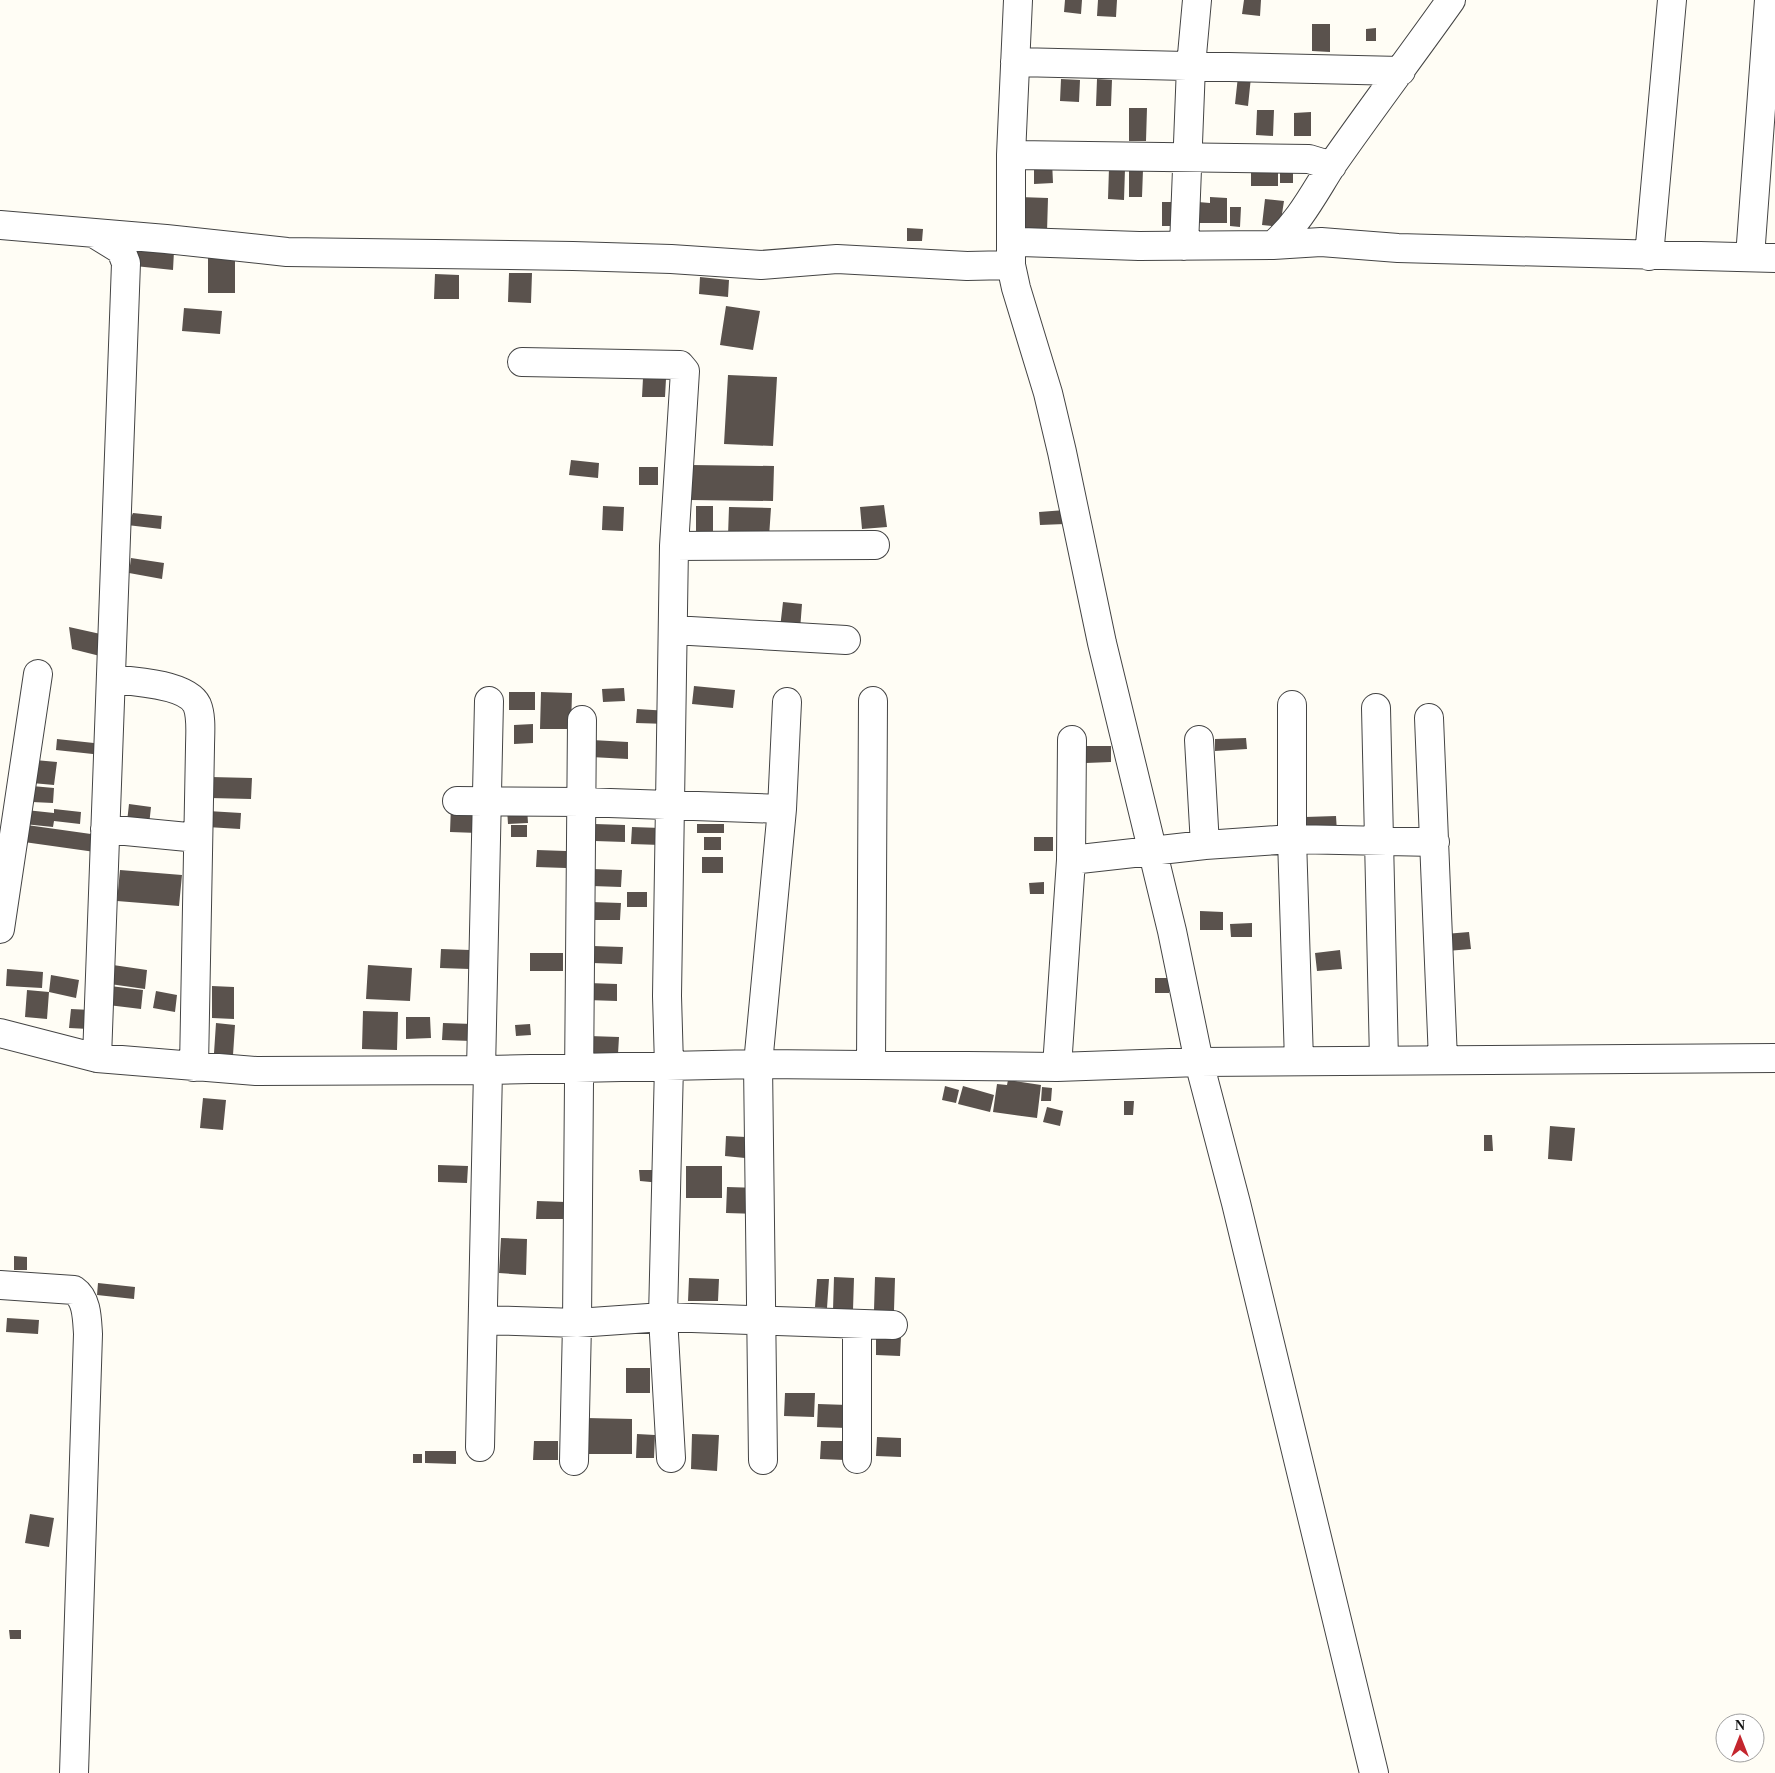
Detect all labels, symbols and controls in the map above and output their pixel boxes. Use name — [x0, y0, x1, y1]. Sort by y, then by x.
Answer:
north arrow — [1715, 1713, 1765, 1763]
text: N — [1735, 1718, 1745, 1733]

